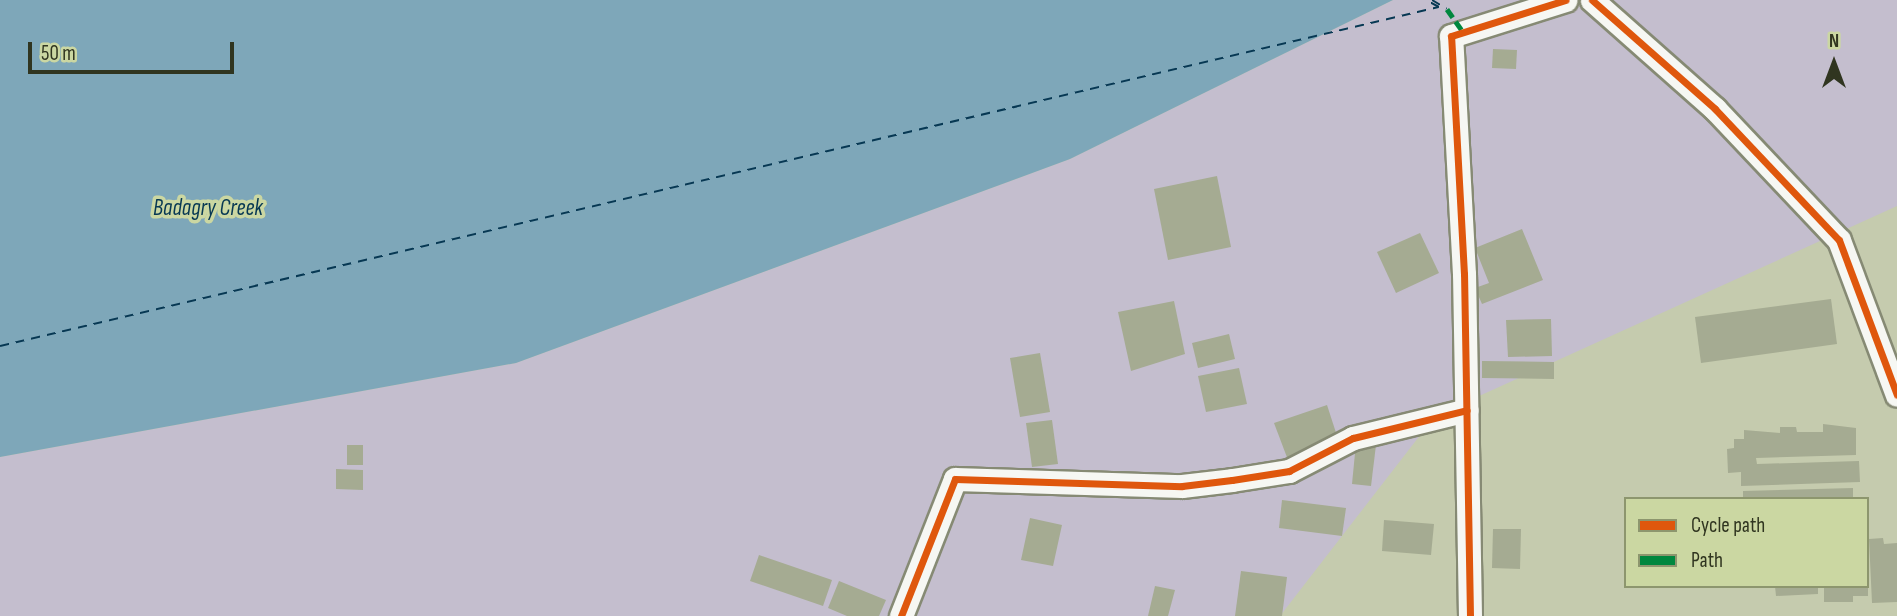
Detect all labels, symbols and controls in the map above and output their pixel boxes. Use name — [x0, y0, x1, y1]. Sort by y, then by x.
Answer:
scale bar — [32, 28, 238, 72]
north arrow — [1799, 28, 1869, 98]
text: N — [1829, 30, 1839, 53]
text: 50 m — [41, 41, 76, 66]
water label: Badagry Creek — [153, 194, 263, 222]
legend — [1624, 497, 1869, 588]
text: Cycle path — [1691, 513, 1765, 538]
text: Path — [1691, 548, 1723, 573]

